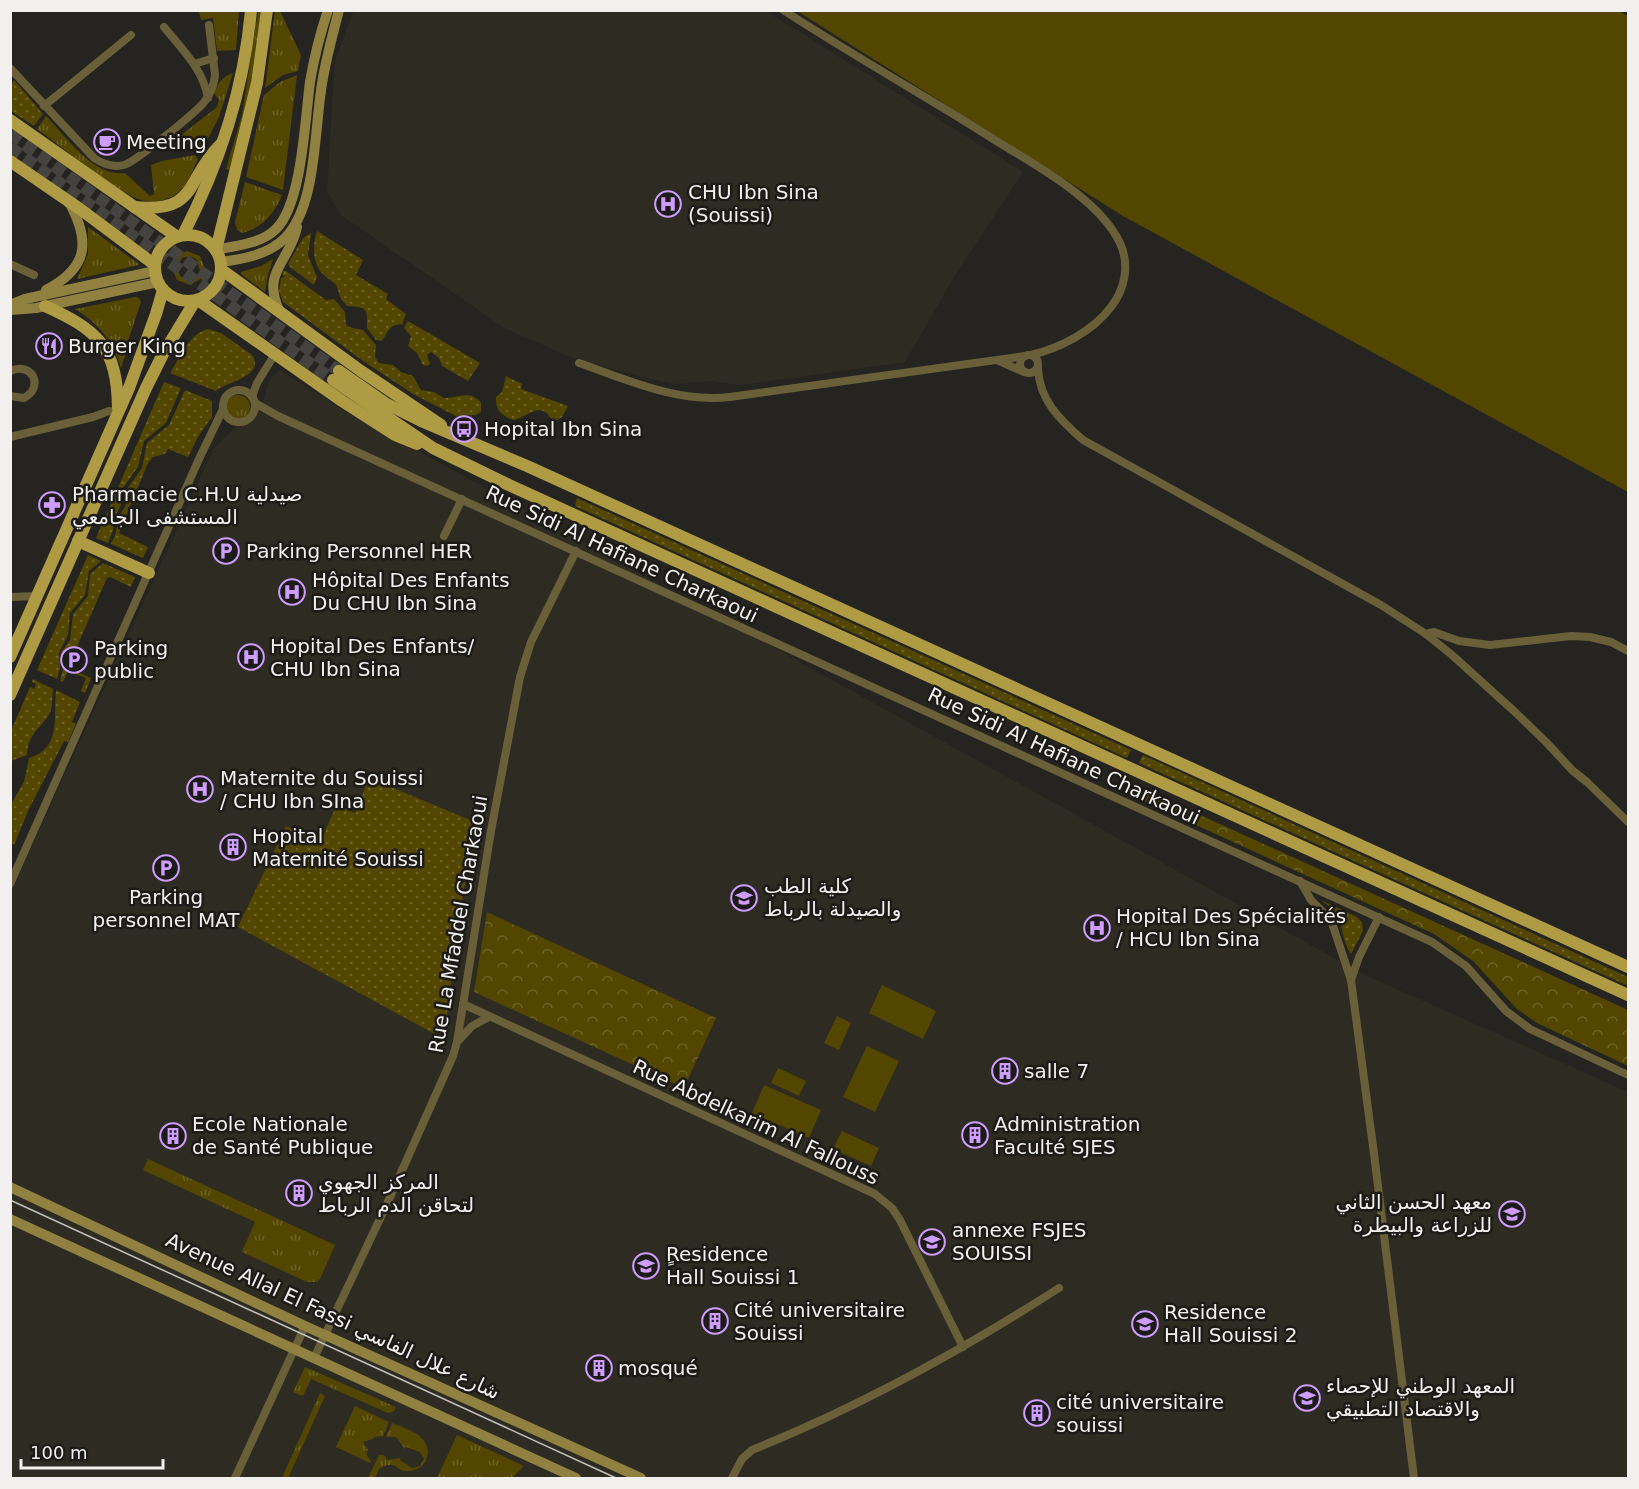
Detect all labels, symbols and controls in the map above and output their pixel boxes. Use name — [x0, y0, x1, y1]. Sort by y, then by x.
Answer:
cafe icon: Meeting — [92, 127, 122, 157]
place label: Meeting — [126, 130, 207, 154]
place label: CHU Ibn Sina (Souissi) — [688, 180, 819, 227]
hospital icon: CHU Ibn Sina (Souissi) — [653, 189, 683, 219]
restaurant icon: Burger King — [34, 331, 64, 361]
place label: Burger King — [68, 334, 186, 358]
bus stop icon: Hopital Ibn Sina — [449, 414, 479, 444]
place label: Hopital Ibn Sina — [484, 417, 642, 441]
street label: Rue Sidi Al Hafiane Charkaoui — [482, 480, 762, 628]
place label: Pharmacie C.H.U صيدلية المستشفى الجامعي — [72, 482, 303, 530]
pharmacy icon: Pharmacie C.H.U صيدلية المستشفى الجامعي — [37, 490, 67, 520]
parking icon: Parking Personnel HER — [211, 536, 241, 566]
place label: Parking Personnel HER — [246, 539, 472, 563]
place label: Hôpital Des Enfants Du CHU Ibn Sina — [312, 568, 510, 615]
hospital icon: Hôpital Des Enfants Du CHU Ibn Sina — [277, 577, 307, 607]
place label: Hopital Des Enfants/ CHU Ibn Sina — [270, 634, 475, 681]
place label: Parking public — [94, 636, 168, 683]
hospital icon: Hopital Des Enfants/ CHU Ibn Sina — [236, 642, 266, 672]
parking icon: Parking public — [59, 645, 89, 675]
street label: Rue Sidi Al Hafiane Charkaoui — [924, 682, 1204, 830]
place label: Maternite du Souissi / CHU Ibn SIna — [220, 766, 424, 813]
hospital icon: Maternite du Souissi / CHU Ibn SIna — [185, 774, 215, 804]
street label: Rue La Mfaddel Charkaoui — [423, 793, 493, 1055]
place label: Hopital Maternité Souissi — [252, 824, 424, 871]
building icon: Hopital Maternité Souissi — [218, 832, 248, 862]
parking icon: Parking personnel MAT — [151, 853, 181, 883]
place label: كلية الطب والصيدلة بالرباط — [764, 874, 901, 921]
school or university icon: كلية الطب والصيدلة بالرباط — [729, 883, 759, 913]
place label: Parking personnel MAT — [92, 885, 240, 932]
place label: Hopital Des Spécialités / HCU Ibn Sina — [1116, 904, 1346, 951]
hospital icon: Hopital Des Spécialités / HCU Ibn Sina — [1082, 913, 1112, 943]
street label: Rue Abdelkarim Al Fallouss — [629, 1054, 883, 1190]
building icon: salle 7 — [990, 1056, 1020, 1086]
place label: salle 7 — [1024, 1059, 1089, 1083]
place label: Ecole Nationale de Santé Publique — [192, 1112, 373, 1159]
place label: Administration Faculté SJES — [994, 1112, 1140, 1159]
building icon: Administration Faculté SJES — [960, 1120, 990, 1150]
building icon: Ecole Nationale de Santé Publique — [158, 1121, 188, 1151]
place label: المركز الجهوي لتحاقن الدم الرباط — [318, 1170, 474, 1217]
building icon: المركز الجهوي لتحاقن الدم الرباط — [284, 1178, 314, 1208]
place label: معهد الحسن الثاني للزراعة والبيطرة — [1336, 1190, 1492, 1237]
school or university icon: معهد الحسن الثاني للزراعة والبيطرة — [1497, 1199, 1527, 1229]
place label: annexe FSJES SOUISSI — [952, 1218, 1087, 1265]
school or university icon: annexe FSJES SOUISSI — [917, 1227, 947, 1257]
street label: Avenue Allal El Fassi شارع علال الفاسي — [162, 1228, 504, 1405]
place label: ٍResidence Hall Souissi 1 — [666, 1242, 799, 1289]
school or university icon: ٍResidence Hall Souissi 1 — [631, 1251, 661, 1281]
place label: Cité universitaire Souissi — [734, 1298, 905, 1345]
place label: Residence Hall Souissi 2 — [1164, 1300, 1297, 1347]
building icon: Cité universitaire Souissi — [700, 1306, 730, 1336]
school or university icon: Residence Hall Souissi 2 — [1130, 1309, 1160, 1339]
building icon: mosqué — [584, 1353, 614, 1383]
place label: mosqué — [618, 1356, 698, 1380]
place label: المعهد الوطني للإحصاء والاقتصاد التطبيقي — [1326, 1374, 1515, 1422]
school or university icon: المعهد الوطني للإحصاء والاقتصاد التطبيقي — [1292, 1383, 1322, 1413]
place label: cité universitaire souissi — [1056, 1390, 1224, 1437]
building icon: cité universitaire souissi — [1022, 1398, 1052, 1428]
scale bar — [21, 1432, 164, 1470]
text: 100 m — [30, 1442, 88, 1463]

